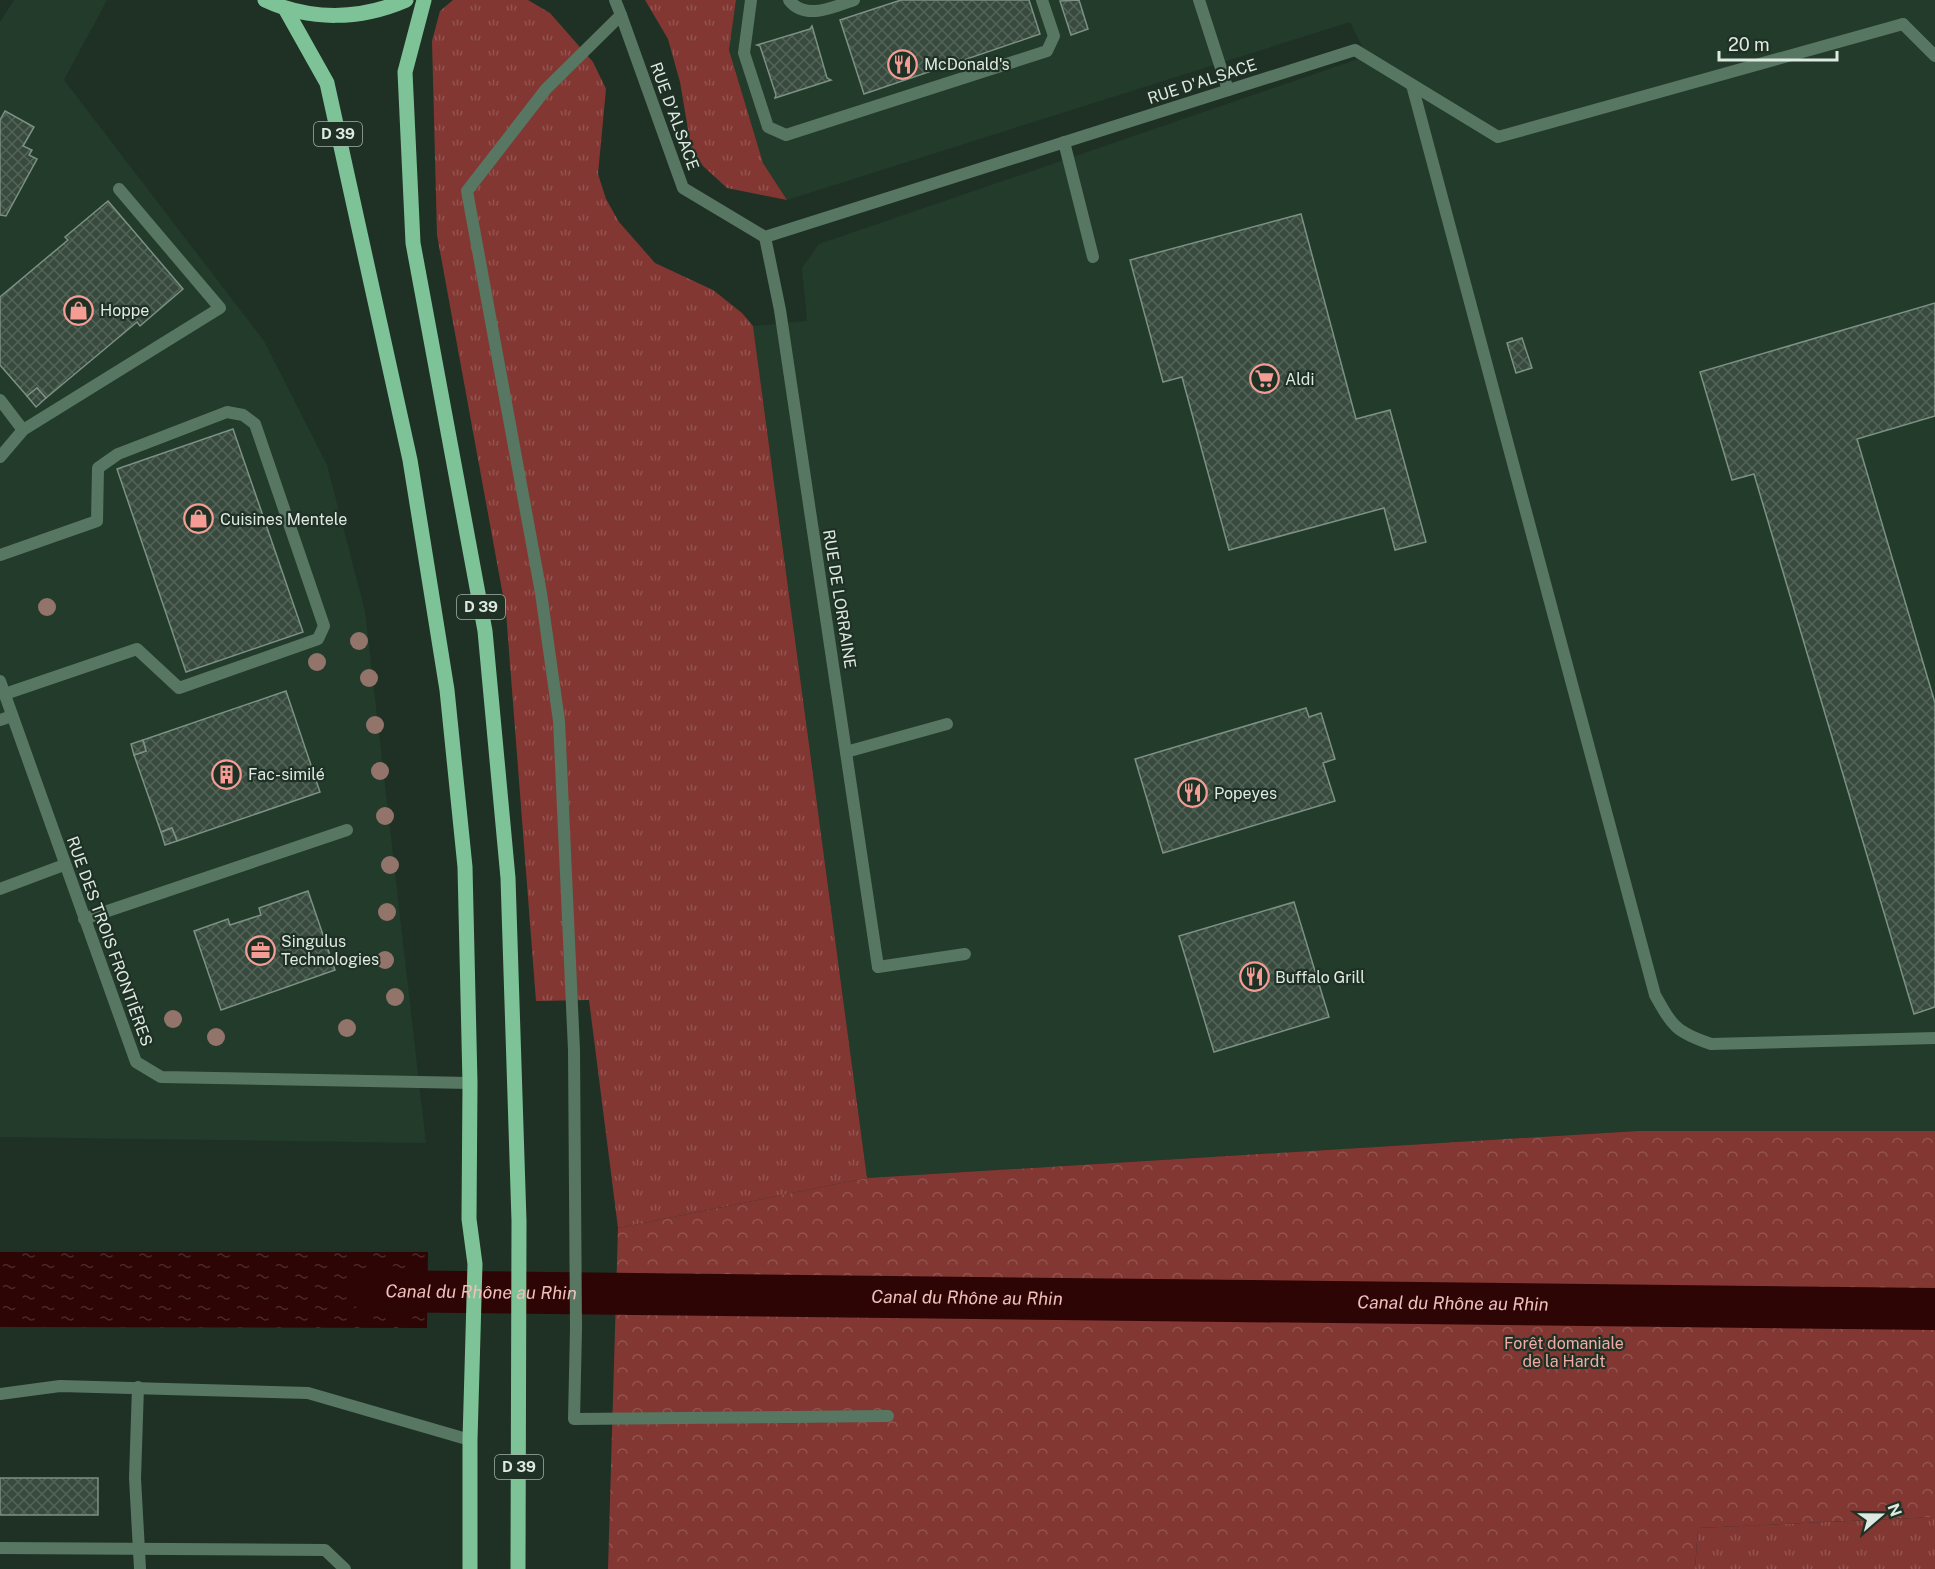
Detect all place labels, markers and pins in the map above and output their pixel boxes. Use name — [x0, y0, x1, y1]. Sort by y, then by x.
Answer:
restaurant icon: McDonald's — [887, 48, 919, 80]
place label: McDonald's — [924, 55, 1010, 74]
shop icon: Hoppe — [63, 294, 95, 326]
place label: Hoppe — [100, 301, 149, 320]
supermarket icon: Aldi — [1248, 363, 1280, 395]
place label: Aldi — [1285, 370, 1314, 389]
shop icon: Cuisines Mentele — [183, 503, 215, 535]
place label: Cuisines Mentele — [220, 510, 347, 529]
building icon: Fac-similé — [211, 758, 243, 790]
place label: Fac-similé — [248, 765, 325, 784]
restaurant icon: Popeyes — [1177, 777, 1209, 809]
place label: Popeyes — [1214, 784, 1277, 803]
place label: Singulus Technologies — [281, 932, 379, 969]
office icon: Singulus Technologies — [244, 934, 276, 966]
restaurant icon: Buffalo Grill — [1238, 961, 1270, 993]
place label: Buffalo Grill — [1275, 968, 1365, 987]

